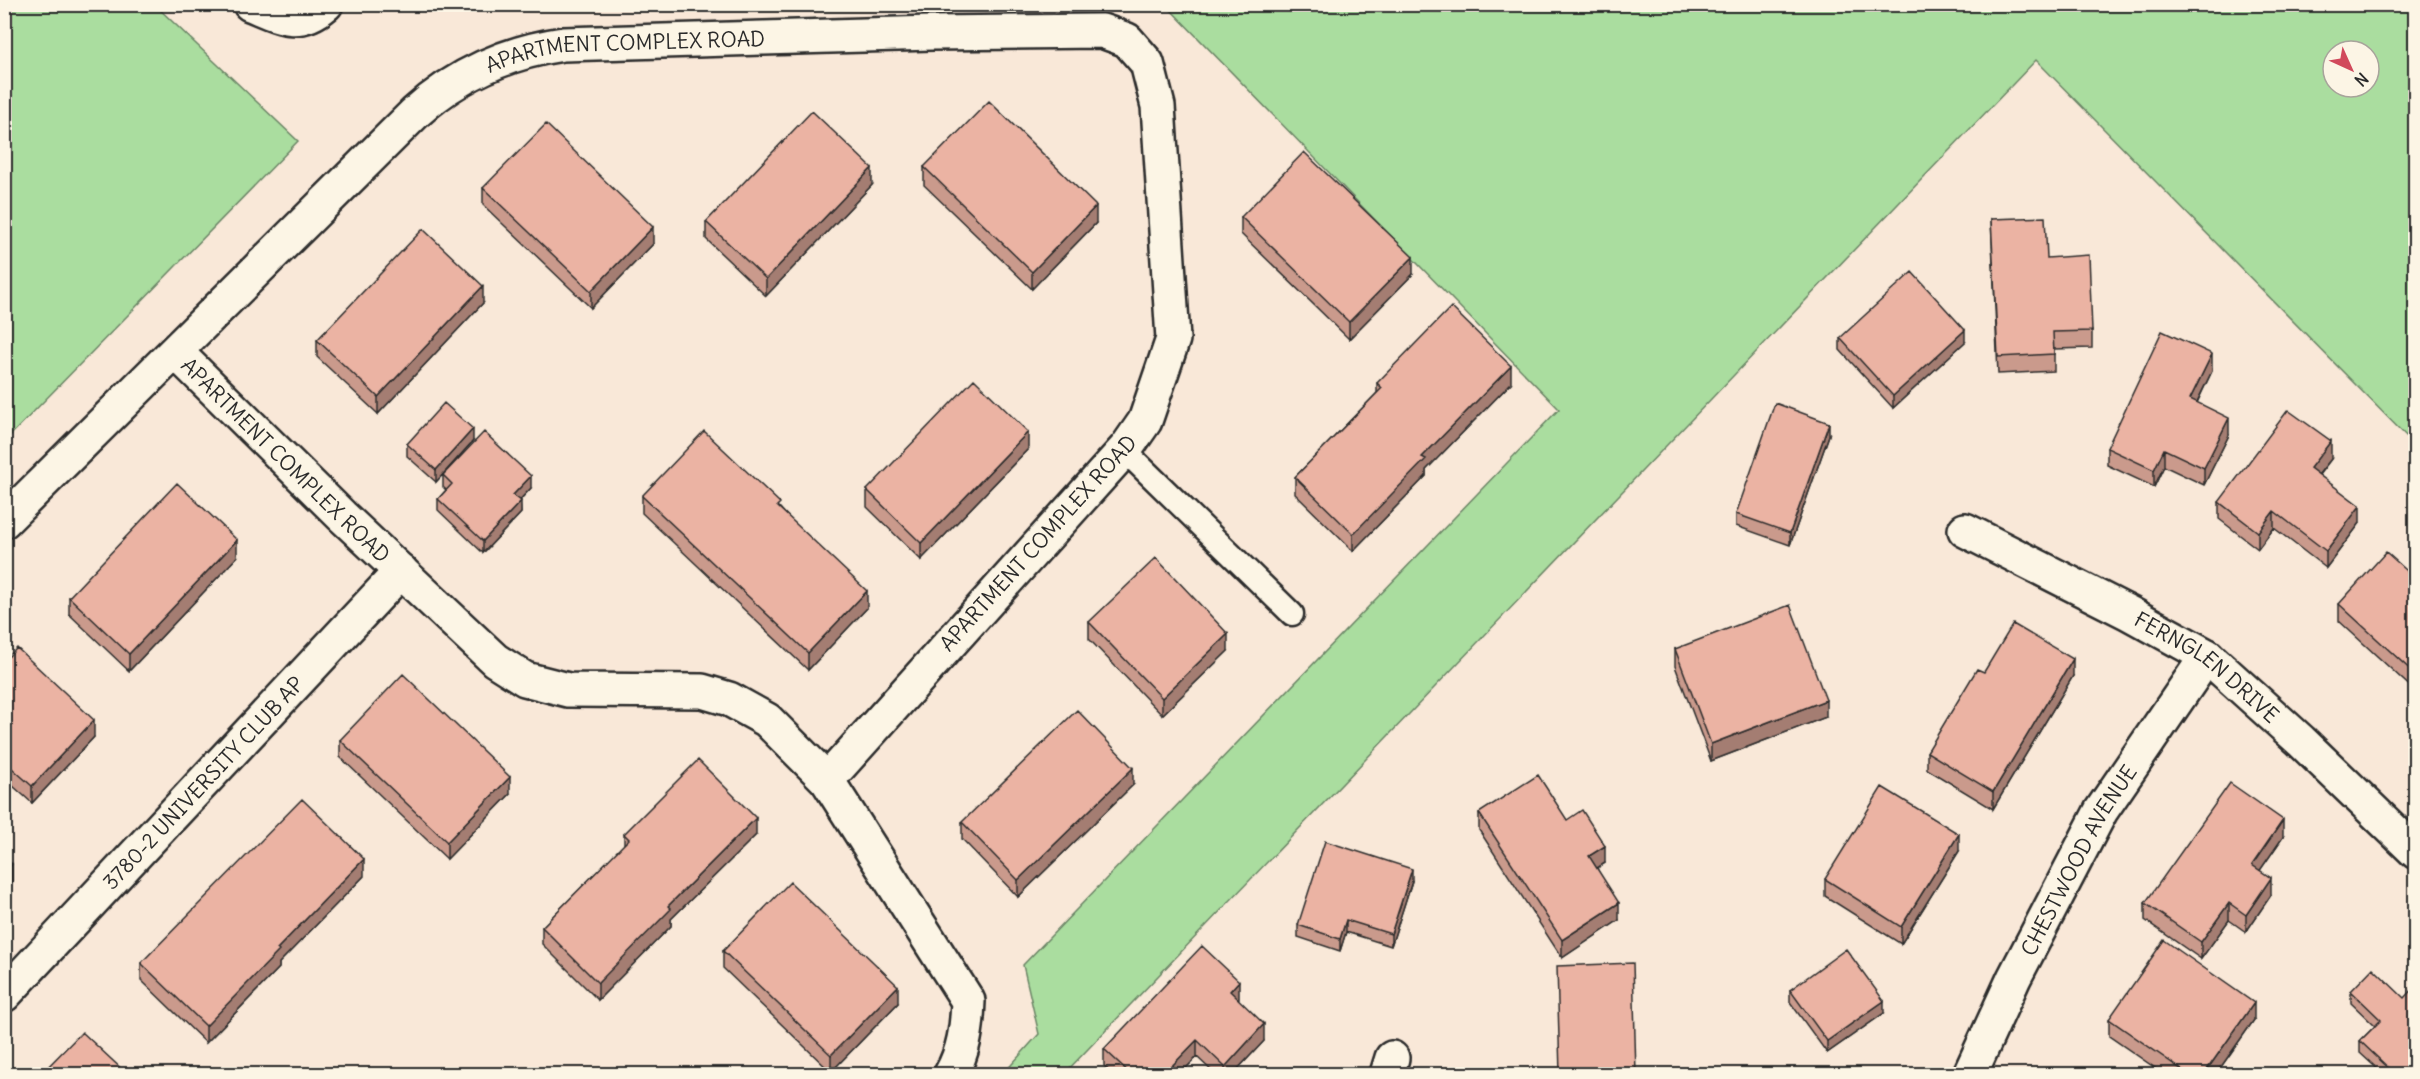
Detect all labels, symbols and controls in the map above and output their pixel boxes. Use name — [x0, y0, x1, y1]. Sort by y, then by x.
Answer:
street label: APARTMENT COMPLEX ROAD — [481, 24, 765, 78]
north arrow — [2321, 39, 2381, 99]
text: N — [2351, 69, 2373, 91]
street label: APARTMENT COMPLEX ROAD — [176, 352, 396, 568]
street label: APARTMENT COMPLEX ROAD — [934, 429, 1142, 657]
street label: FERNGLEN DRIVE — [2130, 605, 2285, 728]
street label: 3780-2 UNIVERSITY CLUB AP — [97, 670, 309, 895]
street label: CHESTWOOD AVENUE — [2015, 759, 2142, 960]

